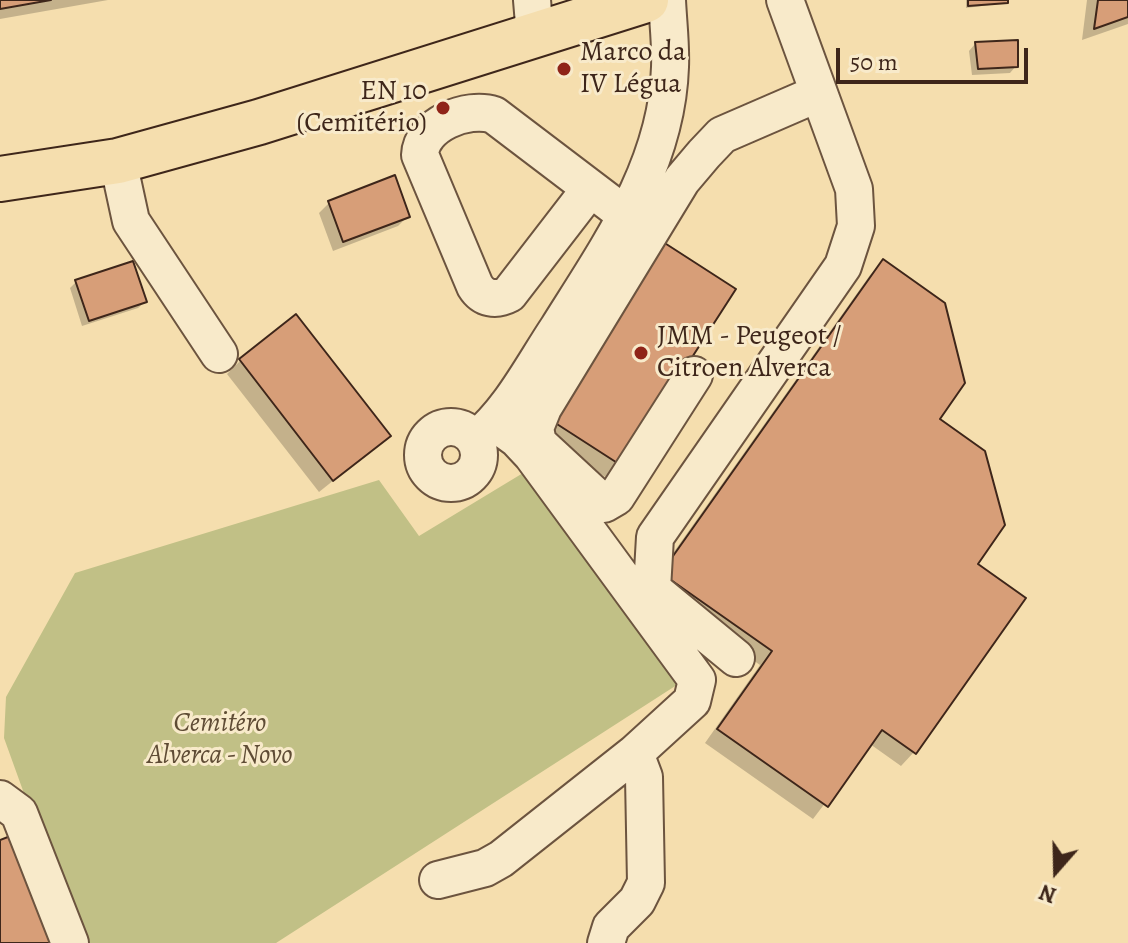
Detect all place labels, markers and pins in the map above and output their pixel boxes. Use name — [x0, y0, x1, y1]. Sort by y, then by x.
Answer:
place label: Marco da IV Légua — [580, 36, 686, 102]
marker: Marco da IV Légua — [555, 60, 573, 78]
place label: EN 10 (Cemitério) — [297, 75, 427, 141]
marker: EN 10 (Cemitério) — [434, 99, 452, 117]
place label: JMM - Peugeot / Citroen Alverca — [657, 320, 842, 386]
marker: JMM - Peugeot / Citroen Alverca — [632, 344, 650, 362]

